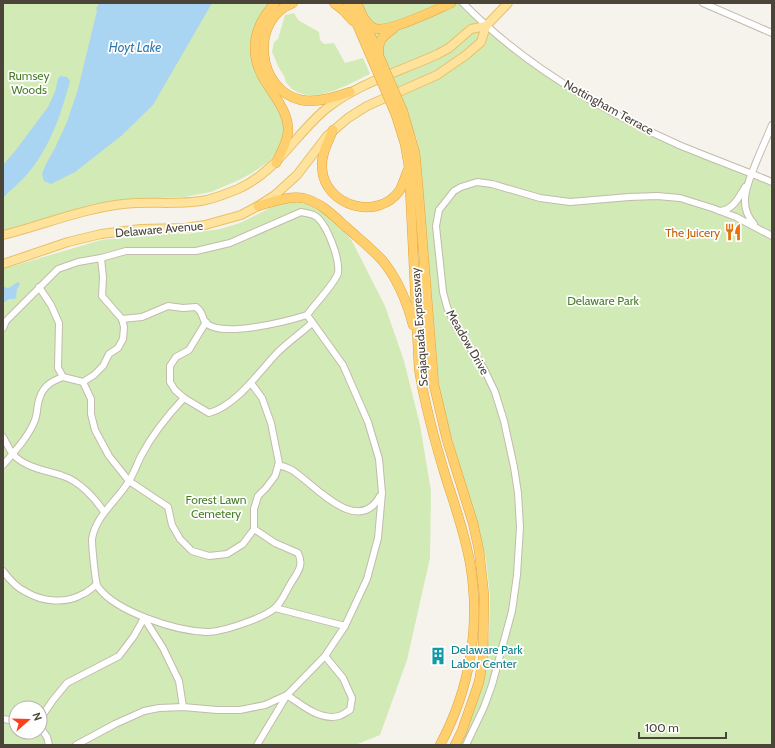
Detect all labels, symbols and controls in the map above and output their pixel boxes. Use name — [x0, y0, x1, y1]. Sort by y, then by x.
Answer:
water label: Hoyt Lake — [109, 39, 161, 55]
park label: Rumsey Woods — [8, 68, 50, 97]
street label: Nottingham Terrace — [562, 76, 656, 138]
street label: Delaware Avenue — [114, 218, 204, 240]
restaurant icon: The Juicery — [723, 222, 743, 242]
place label: The Juicery — [665, 225, 720, 240]
street label: Scajaquada Expressway — [407, 267, 431, 387]
park label: Delaware Park — [567, 293, 639, 308]
street label: Meadow Drive — [443, 307, 493, 377]
park label: Forest Lawn Cemetery — [186, 492, 247, 521]
place label: Delaware Park Labor Center — [451, 642, 523, 671]
building icon: Delaware Park Labor Center — [428, 646, 448, 666]
north arrow — [8, 700, 48, 740]
text: N — [29, 711, 45, 723]
scale bar — [639, 714, 726, 740]
text: 100 m — [645, 720, 679, 735]

